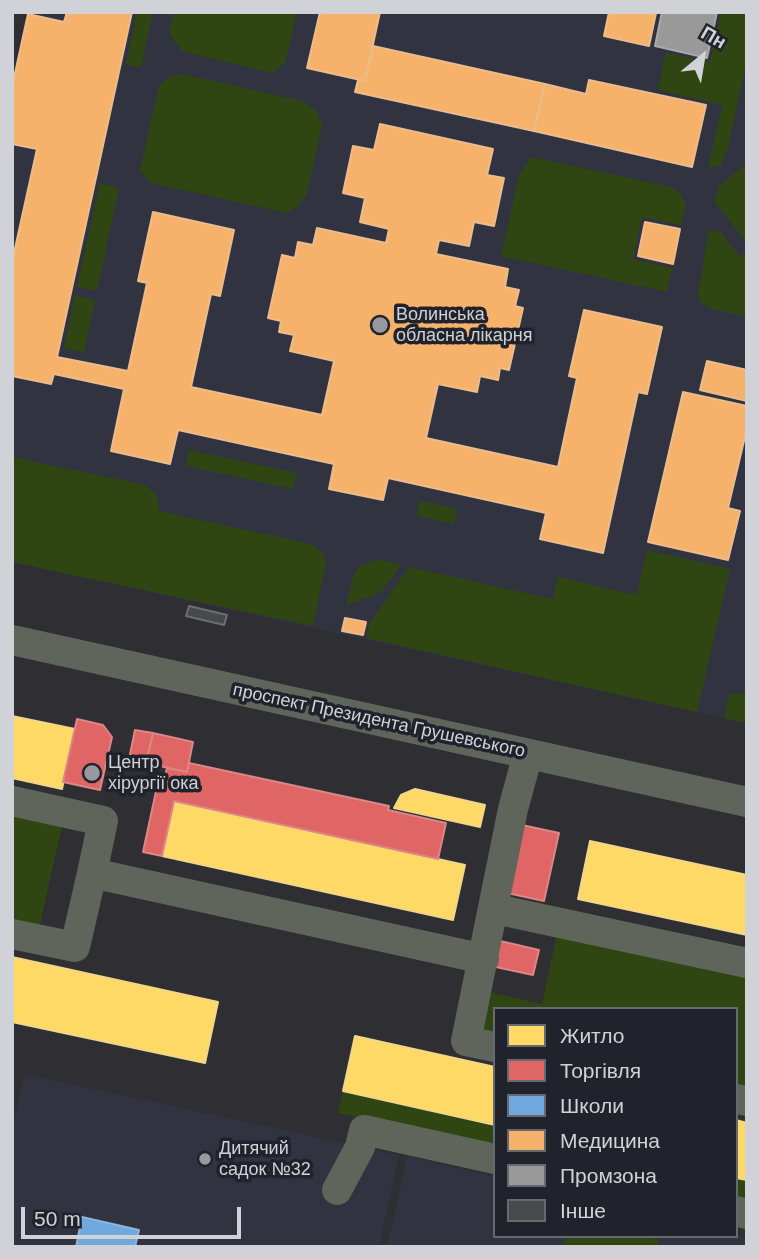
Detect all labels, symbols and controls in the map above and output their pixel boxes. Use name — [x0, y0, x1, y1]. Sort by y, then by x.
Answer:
north arrow — [668, 21, 738, 91]
text: Пн — [698, 22, 730, 53]
place label: Волинська обласна лікарня — [396, 304, 532, 346]
marker: Волинська обласна лікарня — [370, 315, 390, 335]
street label: проспект Президента Грушевського — [231, 679, 527, 763]
place label: Центр хірургії ока — [108, 752, 198, 794]
marker: Центр хірургії ока — [82, 763, 102, 783]
legend — [493, 1007, 738, 1238]
text: Житло — [560, 1024, 624, 1047]
text: Торгівля — [560, 1059, 641, 1082]
text: Школи — [560, 1094, 624, 1117]
text: Медицина — [560, 1129, 660, 1152]
place label: Дитячий садок №32 — [219, 1138, 311, 1180]
marker: Дитячий садок №32 — [197, 1151, 213, 1167]
text: Промзона — [560, 1164, 657, 1187]
scale bar — [24, 1192, 245, 1236]
text: Інше — [560, 1199, 606, 1222]
text: 50 m — [34, 1207, 81, 1230]

